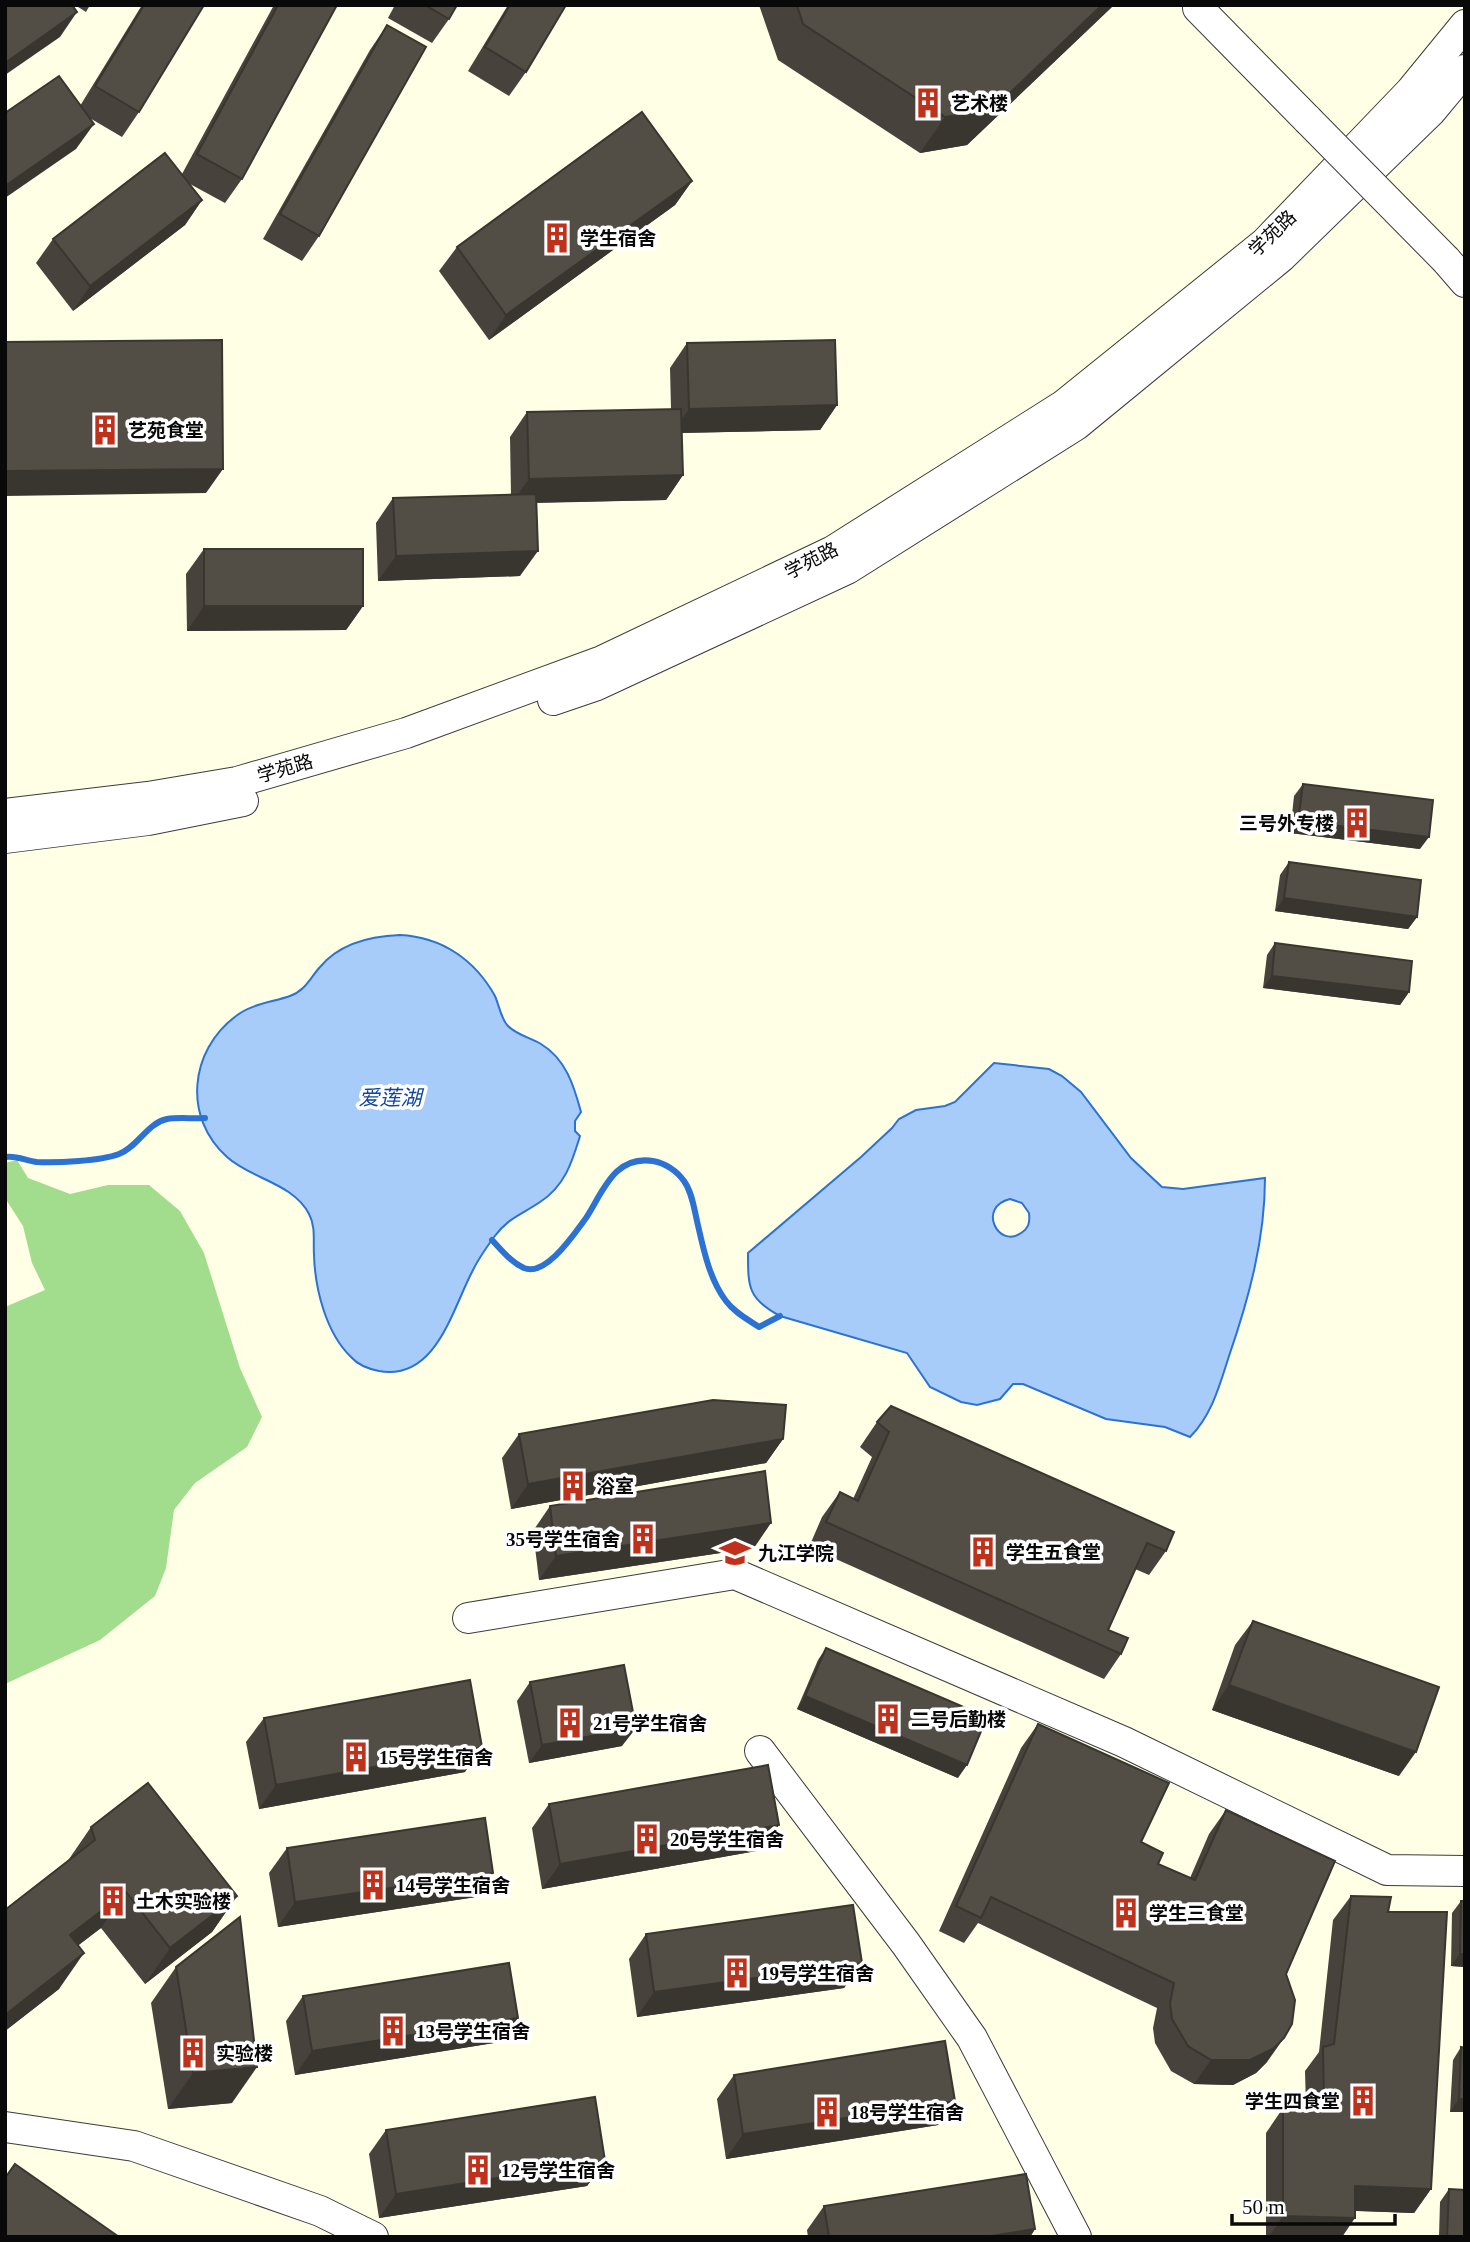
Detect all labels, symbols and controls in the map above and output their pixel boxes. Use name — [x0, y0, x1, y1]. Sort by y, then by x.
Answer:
building icon: 艺术楼 — [911, 86, 945, 120]
place label: 艺术楼 — [951, 93, 1008, 114]
street label: 学苑路 — [1245, 206, 1300, 261]
building icon: 学生宿舍 — [540, 221, 574, 255]
place label: 学生宿舍 — [580, 228, 656, 249]
building icon: 艺苑食堂 — [88, 413, 122, 447]
place label: 艺苑食堂 — [128, 420, 204, 441]
street label: 学苑路 — [781, 538, 841, 583]
street label: 学苑路 — [255, 751, 315, 786]
building icon: 三号外专楼 — [1340, 806, 1374, 840]
place label: 三号外专楼 — [1239, 813, 1334, 834]
water label: 爱莲湖 — [359, 1086, 424, 1110]
building icon: 浴室 — [556, 1469, 590, 1503]
place label: 浴室 — [596, 1476, 634, 1497]
building icon: 35号学生宿舍 — [626, 1522, 660, 1556]
place label: 35号学生宿舍 — [506, 1529, 620, 1550]
building icon: 学生五食堂 — [966, 1535, 1000, 1569]
school or university icon: 九江学院 — [718, 1536, 752, 1570]
place label: 学生五食堂 — [1006, 1542, 1101, 1563]
place label: 九江学院 — [758, 1543, 834, 1564]
building icon: 二号后勤楼 — [871, 1702, 905, 1736]
building icon: 21号学生宿舍 — [553, 1706, 587, 1740]
place label: 二号后勤楼 — [911, 1709, 1006, 1730]
place label: 21号学生宿舍 — [593, 1713, 707, 1734]
building icon: 15号学生宿舍 — [339, 1740, 373, 1774]
place label: 15号学生宿舍 — [379, 1747, 493, 1768]
building icon: 20号学生宿舍 — [630, 1822, 664, 1856]
place label: 20号学生宿舍 — [670, 1829, 784, 1850]
building icon: 14号学生宿舍 — [356, 1868, 390, 1902]
place label: 14号学生宿舍 — [396, 1875, 510, 1896]
building icon: 土木实验楼 — [96, 1884, 130, 1918]
place label: 土木实验楼 — [136, 1891, 231, 1912]
building icon: 学生三食堂 — [1109, 1896, 1143, 1930]
place label: 学生三食堂 — [1149, 1903, 1244, 1924]
building icon: 19号学生宿舍 — [720, 1956, 754, 1990]
place label: 19号学生宿舍 — [760, 1963, 874, 1984]
building icon: 13号学生宿舍 — [376, 2014, 410, 2048]
place label: 13号学生宿舍 — [416, 2021, 530, 2042]
building icon: 实验楼 — [176, 2036, 210, 2070]
place label: 实验楼 — [216, 2043, 273, 2064]
building icon: 学生四食堂 — [1346, 2084, 1380, 2118]
place label: 学生四食堂 — [1245, 2091, 1340, 2112]
building icon: 18号学生宿舍 — [810, 2095, 844, 2129]
place label: 18号学生宿舍 — [850, 2102, 964, 2123]
building icon: 12号学生宿舍 — [461, 2153, 495, 2187]
place label: 12号学生宿舍 — [501, 2160, 615, 2181]
scale bar — [1232, 2182, 1395, 2226]
text: 50 m — [1242, 2195, 1285, 2219]

